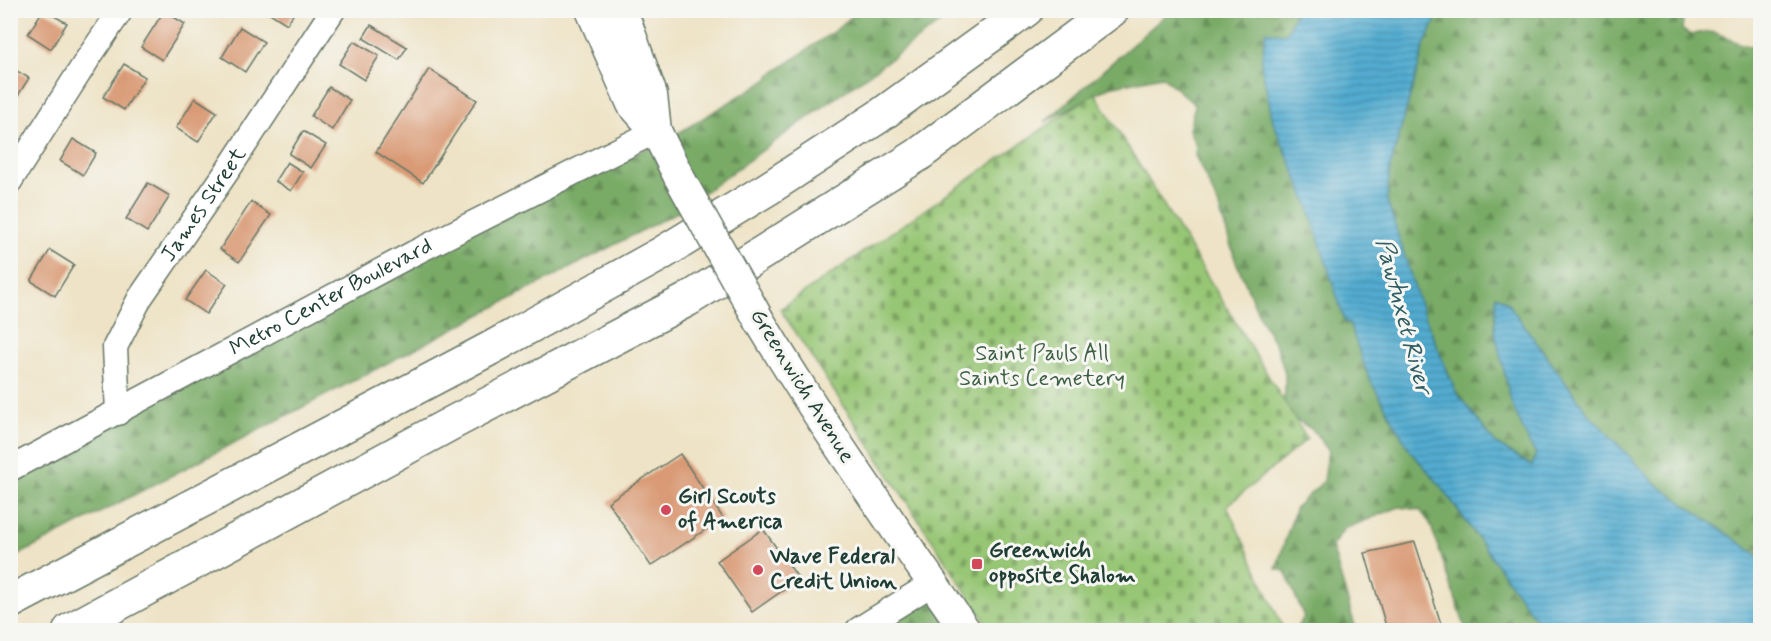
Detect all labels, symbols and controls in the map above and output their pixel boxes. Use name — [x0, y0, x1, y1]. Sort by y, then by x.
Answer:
street label: James Street — [155, 142, 253, 268]
street label: Metro Center Boulevard — [225, 232, 437, 363]
water label: Pawtuxet River — [1367, 235, 1439, 400]
street label: Greenwich Avenue — [743, 304, 861, 469]
park label: Saint Pauls All Saints Cemetery — [959, 340, 1125, 393]
place label: Girl Scouts of America — [678, 483, 783, 536]
marker: Girl Scouts of America — [659, 503, 673, 517]
place label: Greenwich opposite Shalom — [989, 537, 1136, 590]
place label: Wave Federal Credit Union — [769, 543, 897, 596]
marker: Greenwich opposite Shalom — [970, 557, 984, 571]
marker: Wave Federal Credit Union — [751, 563, 765, 577]

